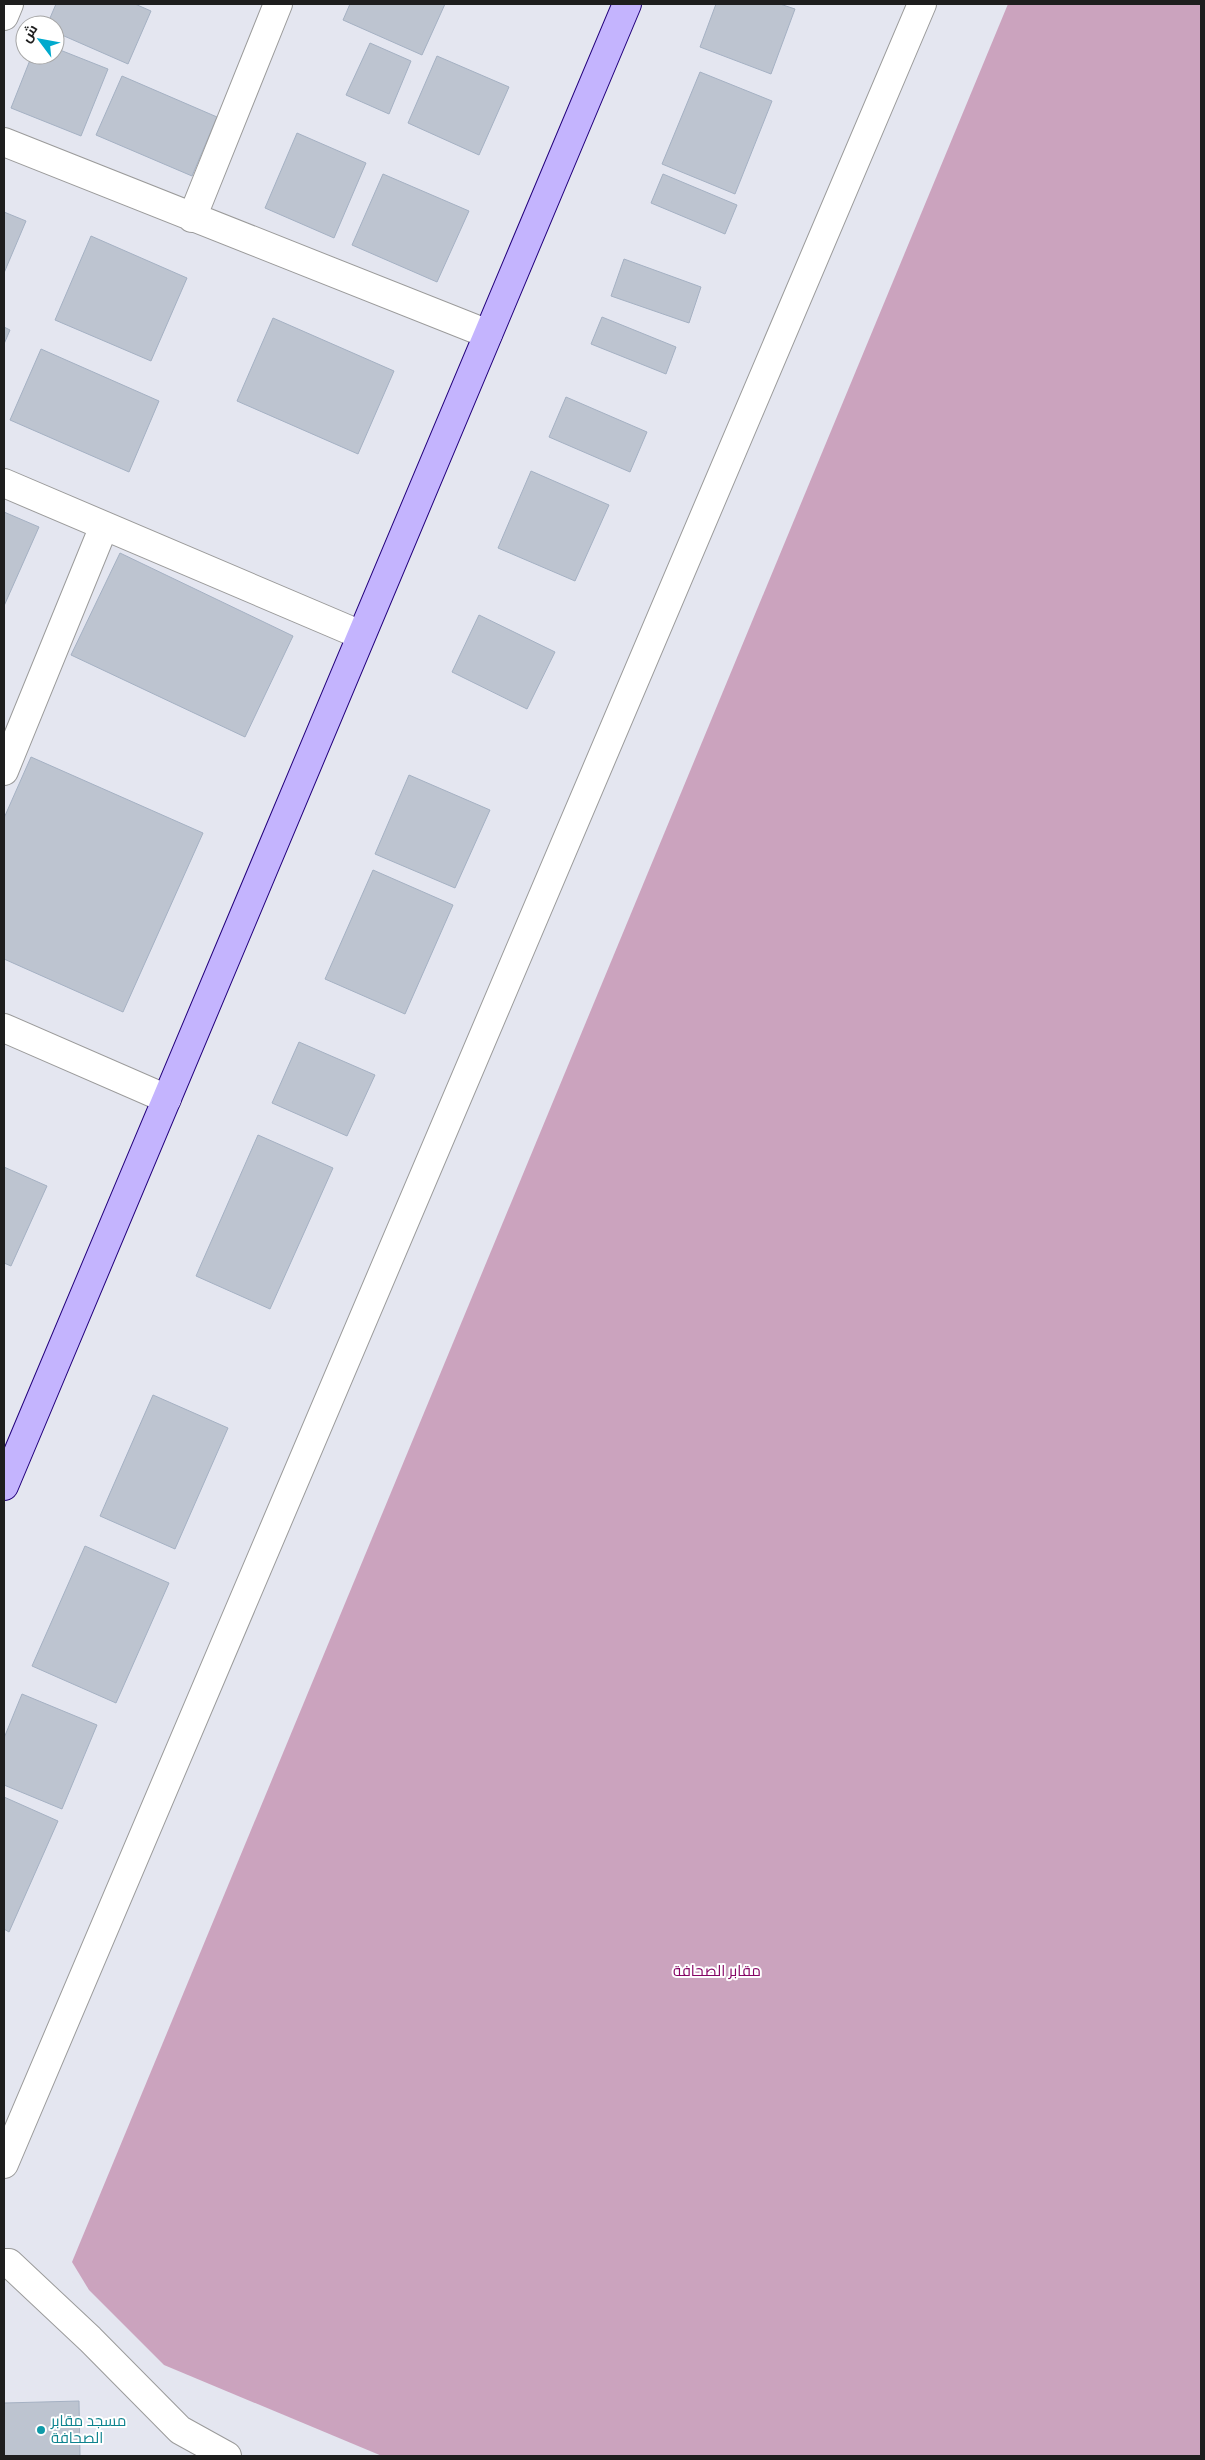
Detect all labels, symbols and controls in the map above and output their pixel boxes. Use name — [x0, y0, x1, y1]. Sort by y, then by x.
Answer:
north arrow — [15, 15, 65, 65]
text: ش — [17, 21, 41, 45]
park label: مقابر الصحافة — [673, 1962, 761, 1980]
place label: مسجد مقابر الصحافة — [50, 2412, 126, 2447]
marker: مسجد مقابر الصحافة — [35, 2424, 47, 2436]

